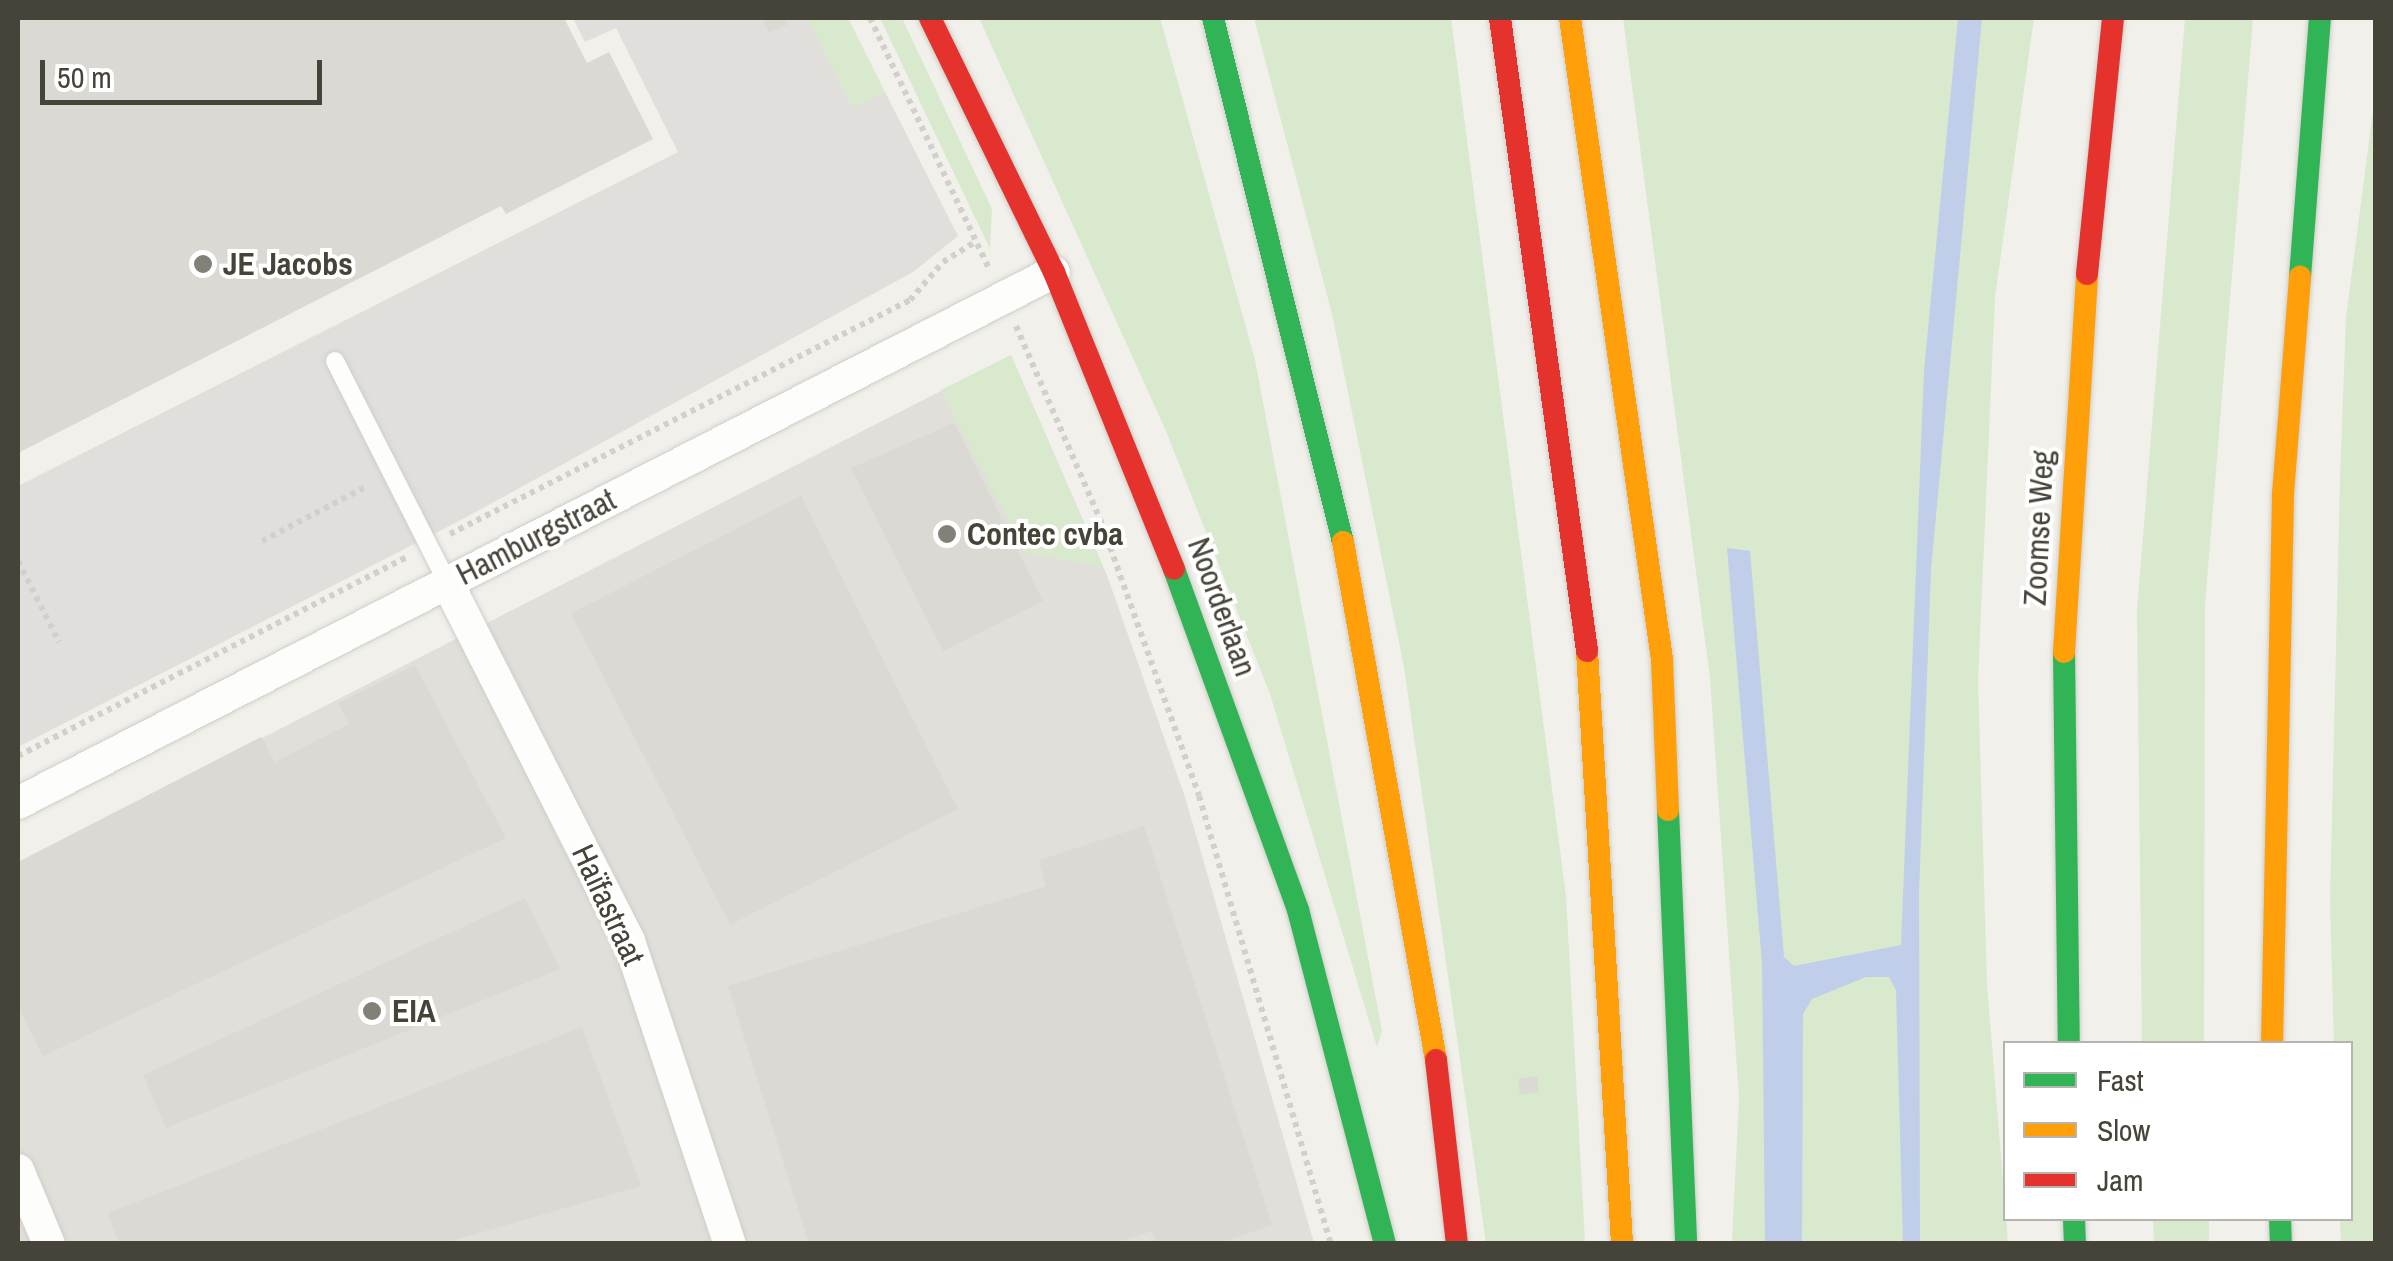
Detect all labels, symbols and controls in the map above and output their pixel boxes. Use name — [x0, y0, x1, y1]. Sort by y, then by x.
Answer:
scale bar — [45, 40, 328, 102]
text: 50 m — [57, 57, 112, 97]
place label: JE Jacobs — [223, 245, 353, 283]
marker: JE Jacobs — [192, 253, 214, 275]
street label: Zoomse Weg — [2016, 449, 2062, 607]
street label: Hamburgstraat — [450, 481, 622, 593]
place label: Contec cvba — [967, 515, 1123, 553]
marker: Contec cvba — [936, 523, 958, 545]
street label: Noorderlaan — [1179, 533, 1265, 681]
street label: Haïfastraat — [563, 839, 653, 971]
place label: EIA — [392, 992, 436, 1030]
marker: EIA — [361, 1000, 383, 1022]
legend — [2003, 1041, 2353, 1221]
text: Fast — [2097, 1060, 2144, 1100]
text: Slow — [2097, 1110, 2150, 1150]
text: Jam — [2097, 1160, 2143, 1200]

